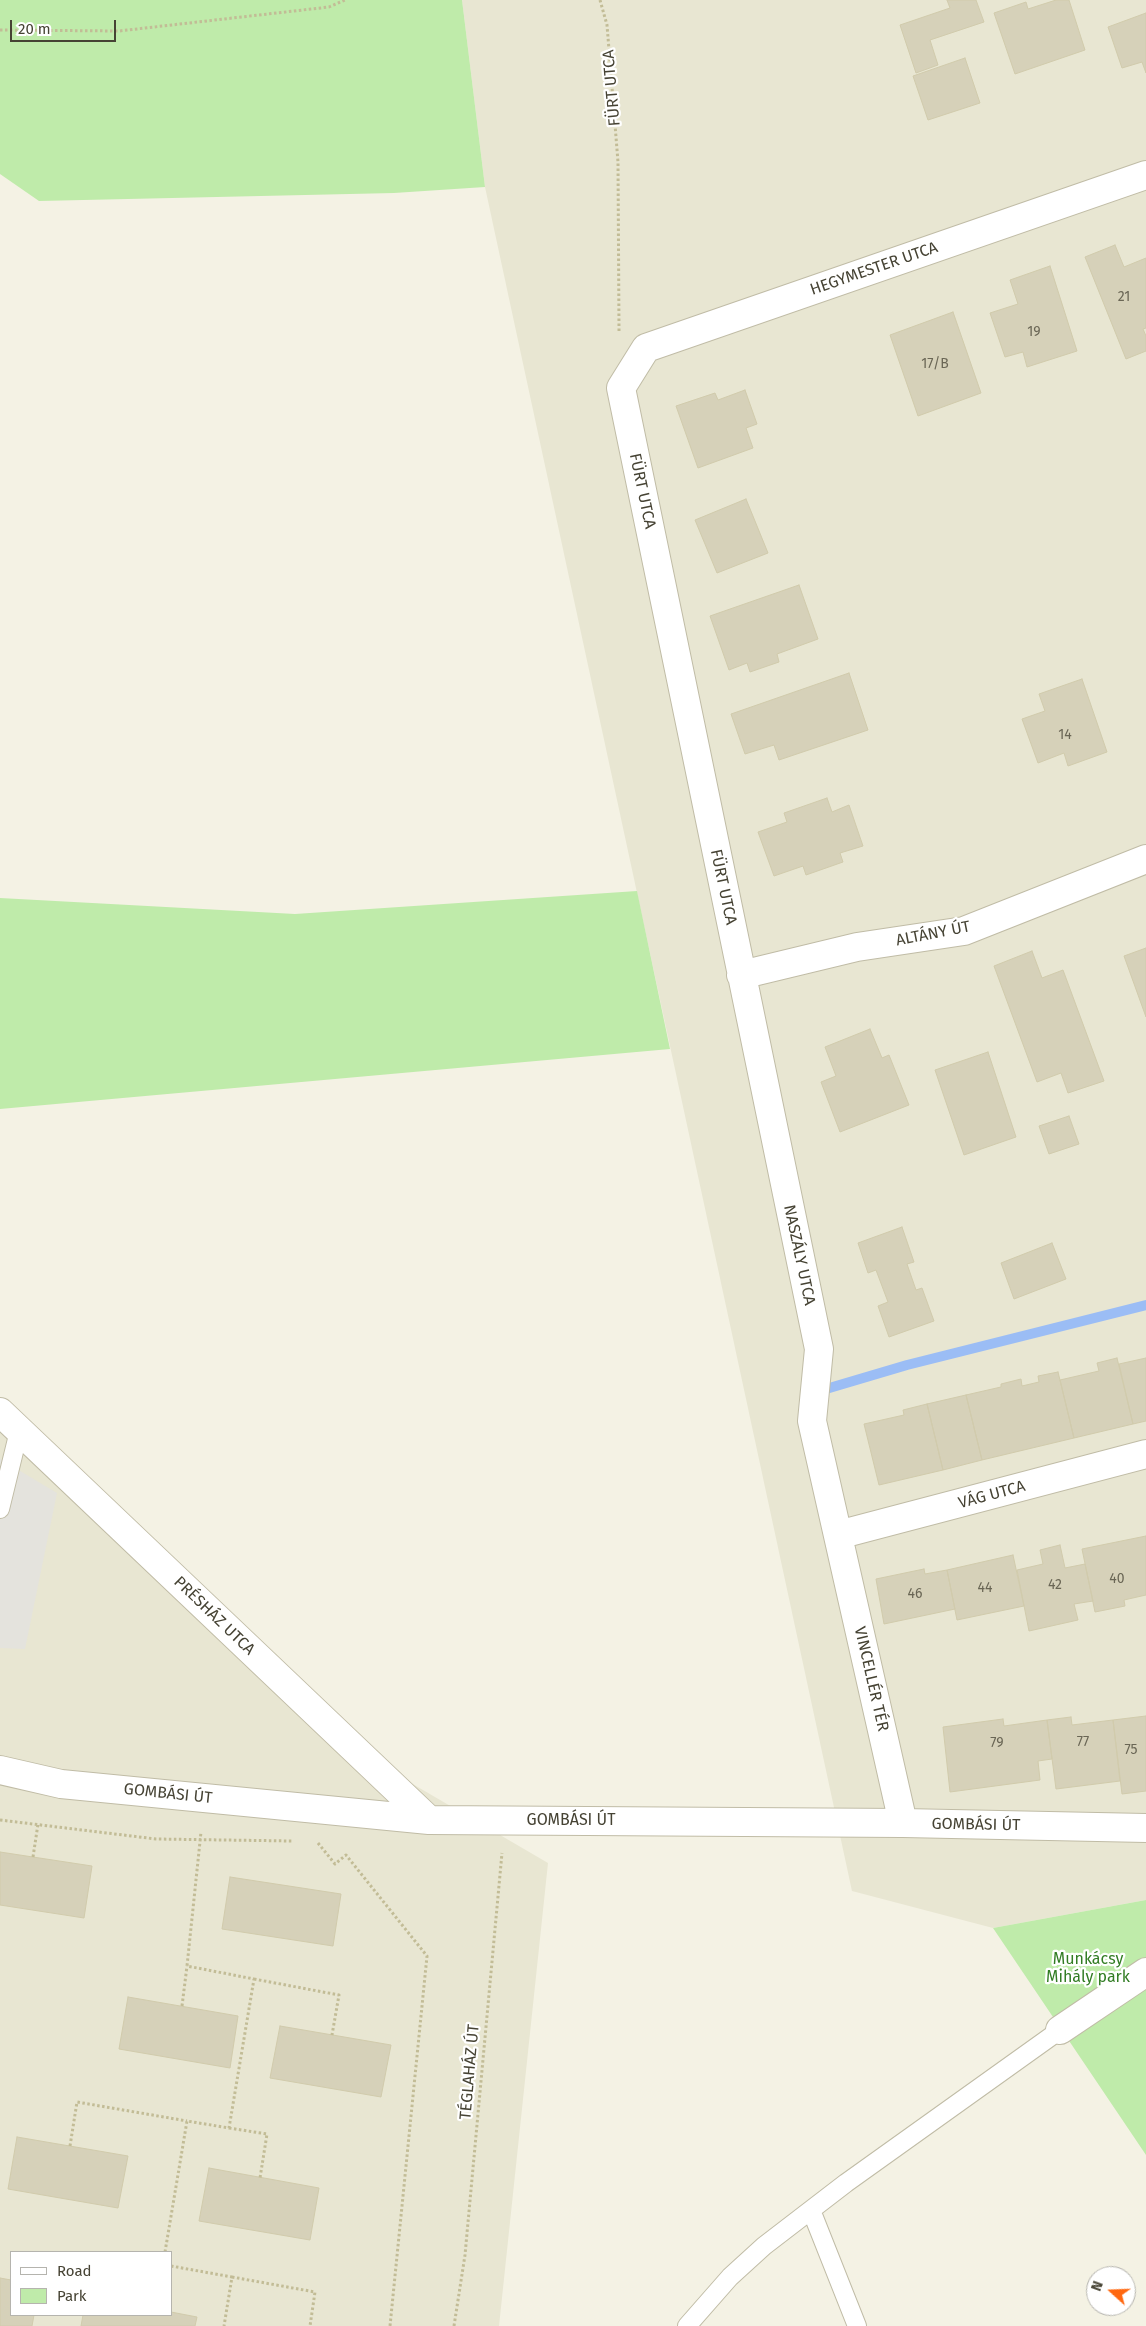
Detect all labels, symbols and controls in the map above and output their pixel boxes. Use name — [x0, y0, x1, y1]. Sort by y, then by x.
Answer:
scale bar — [12, 10, 119, 42]
text: 20 m — [18, 20, 51, 38]
street label: FÜRT UTCA — [599, 49, 625, 127]
street label: HEGYMESTER UTCA — [808, 238, 940, 300]
house number: 21 — [1118, 289, 1130, 305]
house number: 19 — [1027, 324, 1041, 340]
house number: 17/B — [921, 356, 949, 372]
street label: FÜRT UTCA — [625, 451, 659, 531]
house number: 14 — [1058, 727, 1072, 743]
street label: FÜRT UTCA — [706, 847, 740, 927]
street label: ALTÁNY ÚT — [894, 917, 972, 951]
street label: NASZÁLY UTCA — [779, 1203, 819, 1307]
street label: VÁG UTCA — [956, 1477, 1028, 1513]
house number: 40 — [1109, 1571, 1125, 1587]
street label: PRÉSHÁZ UTCA — [170, 1573, 258, 1659]
house number: 42 — [1048, 1577, 1062, 1593]
house number: 44 — [978, 1580, 992, 1596]
house number: 46 — [908, 1586, 922, 1602]
street label: VINCELLÉR TÉR — [850, 1625, 892, 1733]
house number: 77 — [1077, 1734, 1089, 1750]
house number: 79 — [990, 1735, 1004, 1751]
house number: 75 — [1124, 1742, 1138, 1758]
street label: GOMBÁSI ÚT — [123, 1780, 213, 1808]
street label: GOMBÁSI ÚT — [527, 1811, 615, 1831]
street label: GOMBÁSI ÚT — [931, 1815, 1021, 1835]
park label: Munkácsy Mihály park — [1046, 1950, 1130, 1988]
street label: TÉGLAHÁZ ÚT — [456, 2024, 484, 2120]
legend — [10, 2251, 172, 2316]
text: Road — [57, 2262, 92, 2280]
north arrow — [1086, 2266, 1136, 2316]
text: N — [1088, 2279, 1107, 2293]
text: Park — [57, 2287, 87, 2305]

